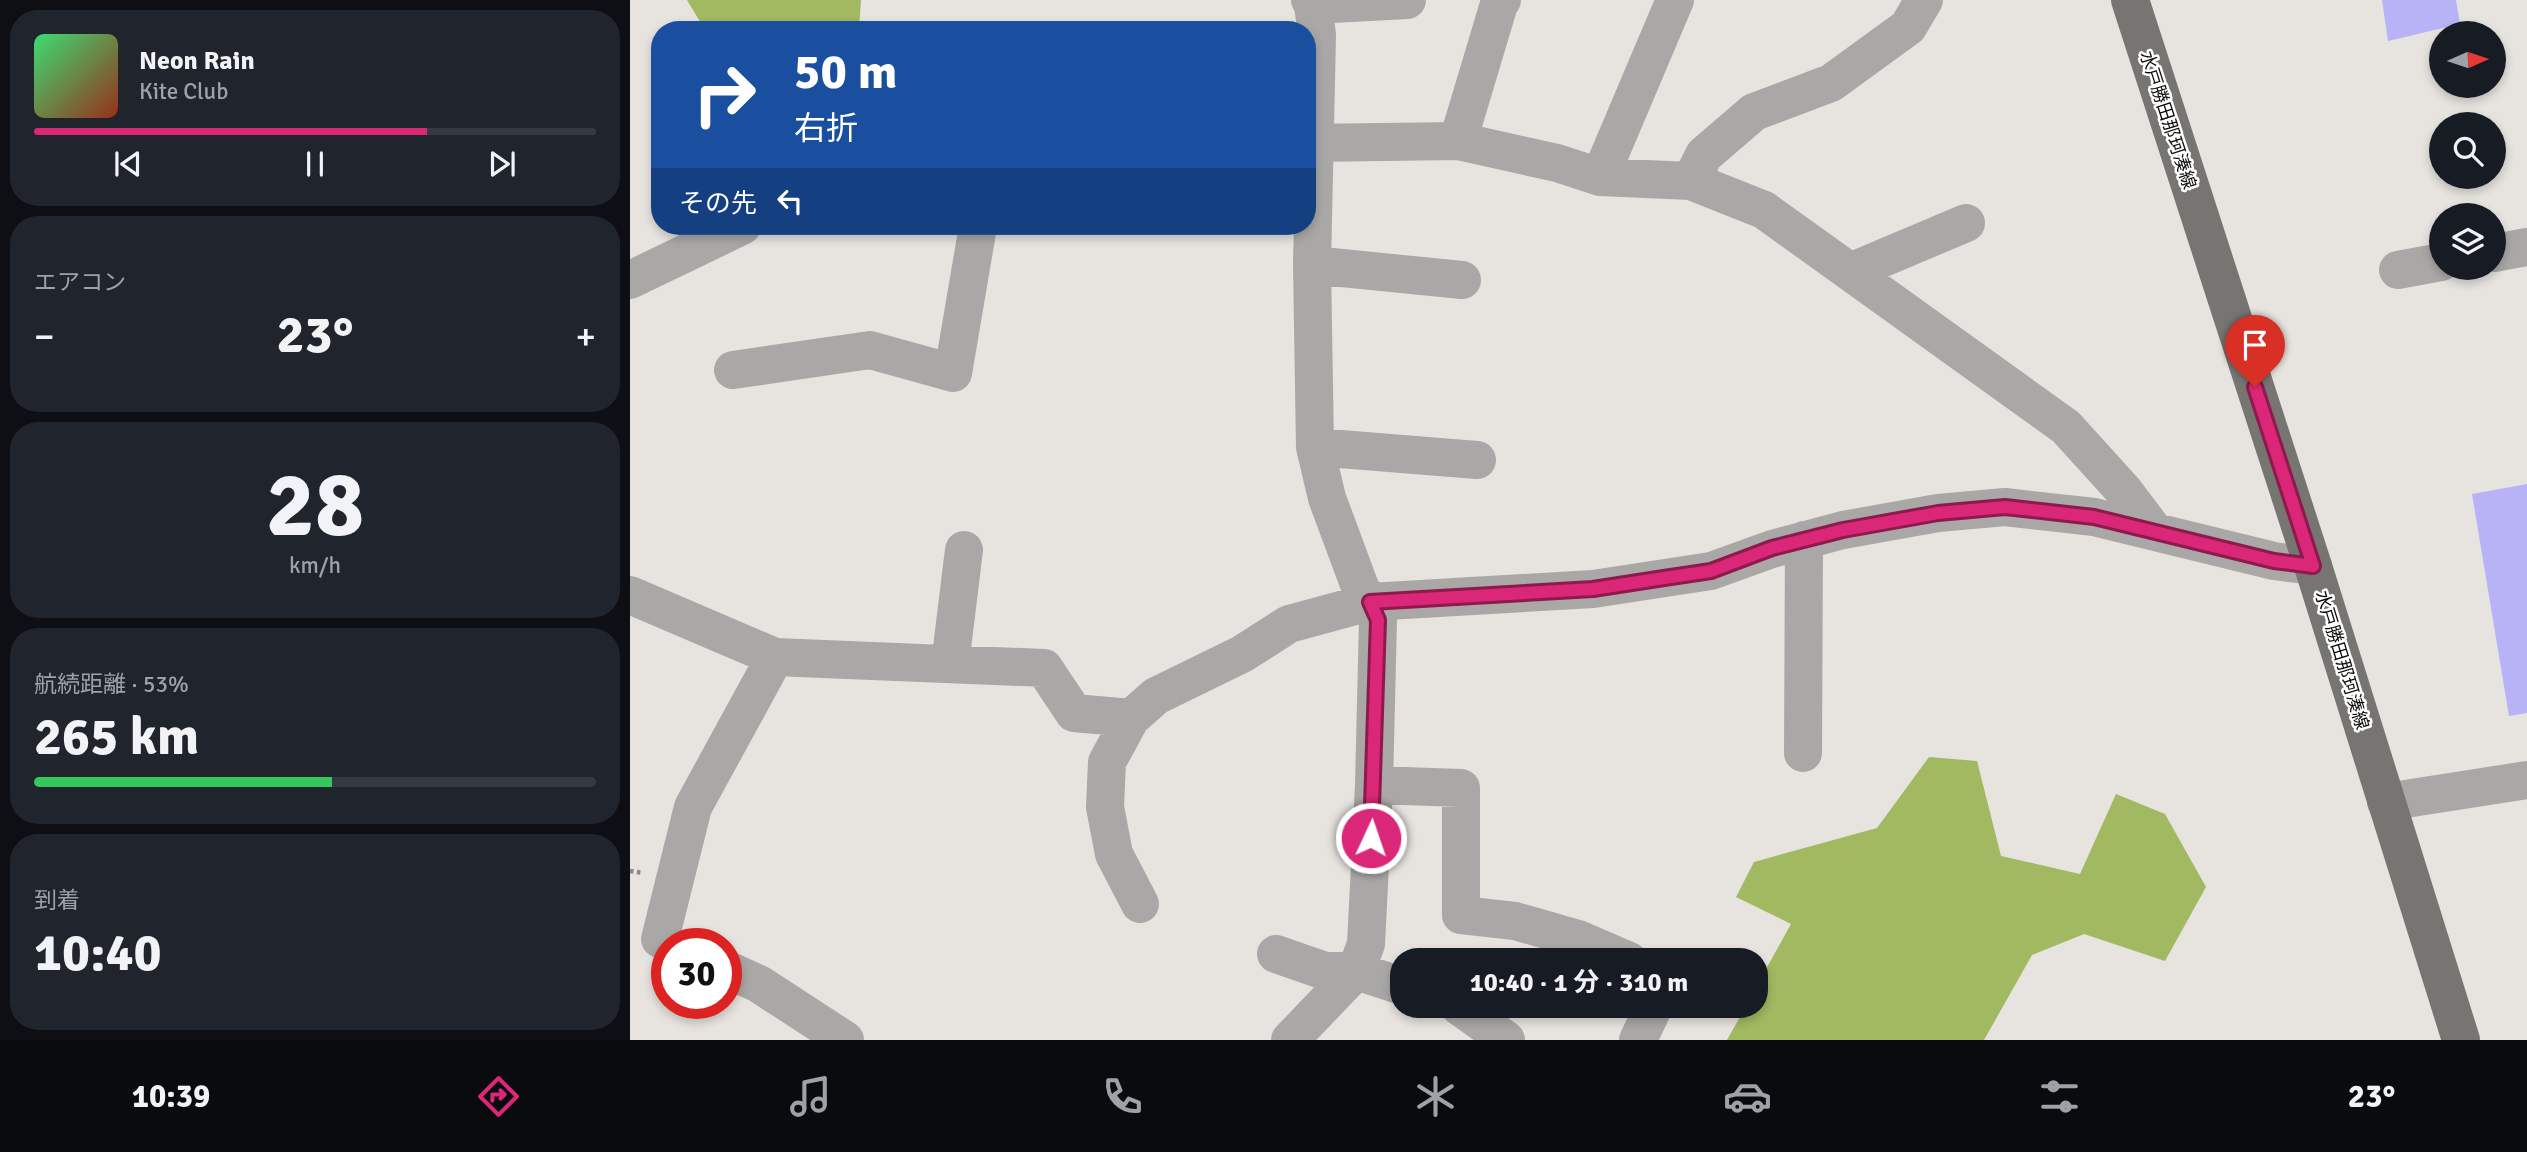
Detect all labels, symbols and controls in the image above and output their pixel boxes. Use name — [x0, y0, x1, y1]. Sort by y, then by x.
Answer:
north arrow — [2429, 21, 2506, 98]
map controls — [2429, 21, 2506, 280]
text: 50 m — [794, 42, 897, 102]
text: Neon Rain — [139, 45, 255, 77]
street label: 水戸勝田那珂湊線 — [2135, 48, 2201, 192]
icon: right — [679, 49, 770, 140]
text: Kite Club — [139, 77, 228, 106]
text: 右折 — [794, 109, 858, 148]
button: search — [2429, 112, 2506, 189]
icon: previous — [109, 145, 147, 183]
icon: pause — [296, 145, 334, 183]
icon: next — [483, 145, 521, 183]
icon: left — [771, 182, 809, 220]
text: その先 — [679, 188, 757, 220]
button: layers — [2429, 203, 2506, 280]
text: エアコン — [34, 268, 126, 297]
text: 23° — [277, 303, 353, 367]
text: − — [34, 313, 55, 360]
text: + — [575, 313, 596, 360]
pin — [2225, 315, 2285, 387]
icon: arrive — [2236, 326, 2274, 364]
text: 28 — [266, 449, 364, 562]
text: km/h — [289, 551, 341, 580]
street label: 水戸勝田那珂湊線 — [2310, 588, 2374, 732]
text: 航続距離 · 53% — [34, 670, 189, 699]
text: 265 km — [34, 705, 199, 769]
position arrow — [1334, 801, 1408, 875]
text: 到着 — [34, 886, 80, 915]
text: 10:40 — [34, 921, 162, 985]
speed limit sign: 30 — [651, 928, 742, 1019]
text: 10:40 · 1 分 · 310 m — [1470, 967, 1688, 999]
icon: directions — [474, 1072, 523, 1121]
icon: music — [786, 1072, 835, 1121]
icon: phone — [1098, 1072, 1147, 1121]
icon: climate — [1411, 1072, 1460, 1121]
icon: car — [1723, 1072, 1772, 1121]
icon: filters — [2035, 1072, 2084, 1121]
text: 10:39 — [132, 1077, 210, 1116]
text: 23° — [2348, 1077, 2395, 1116]

